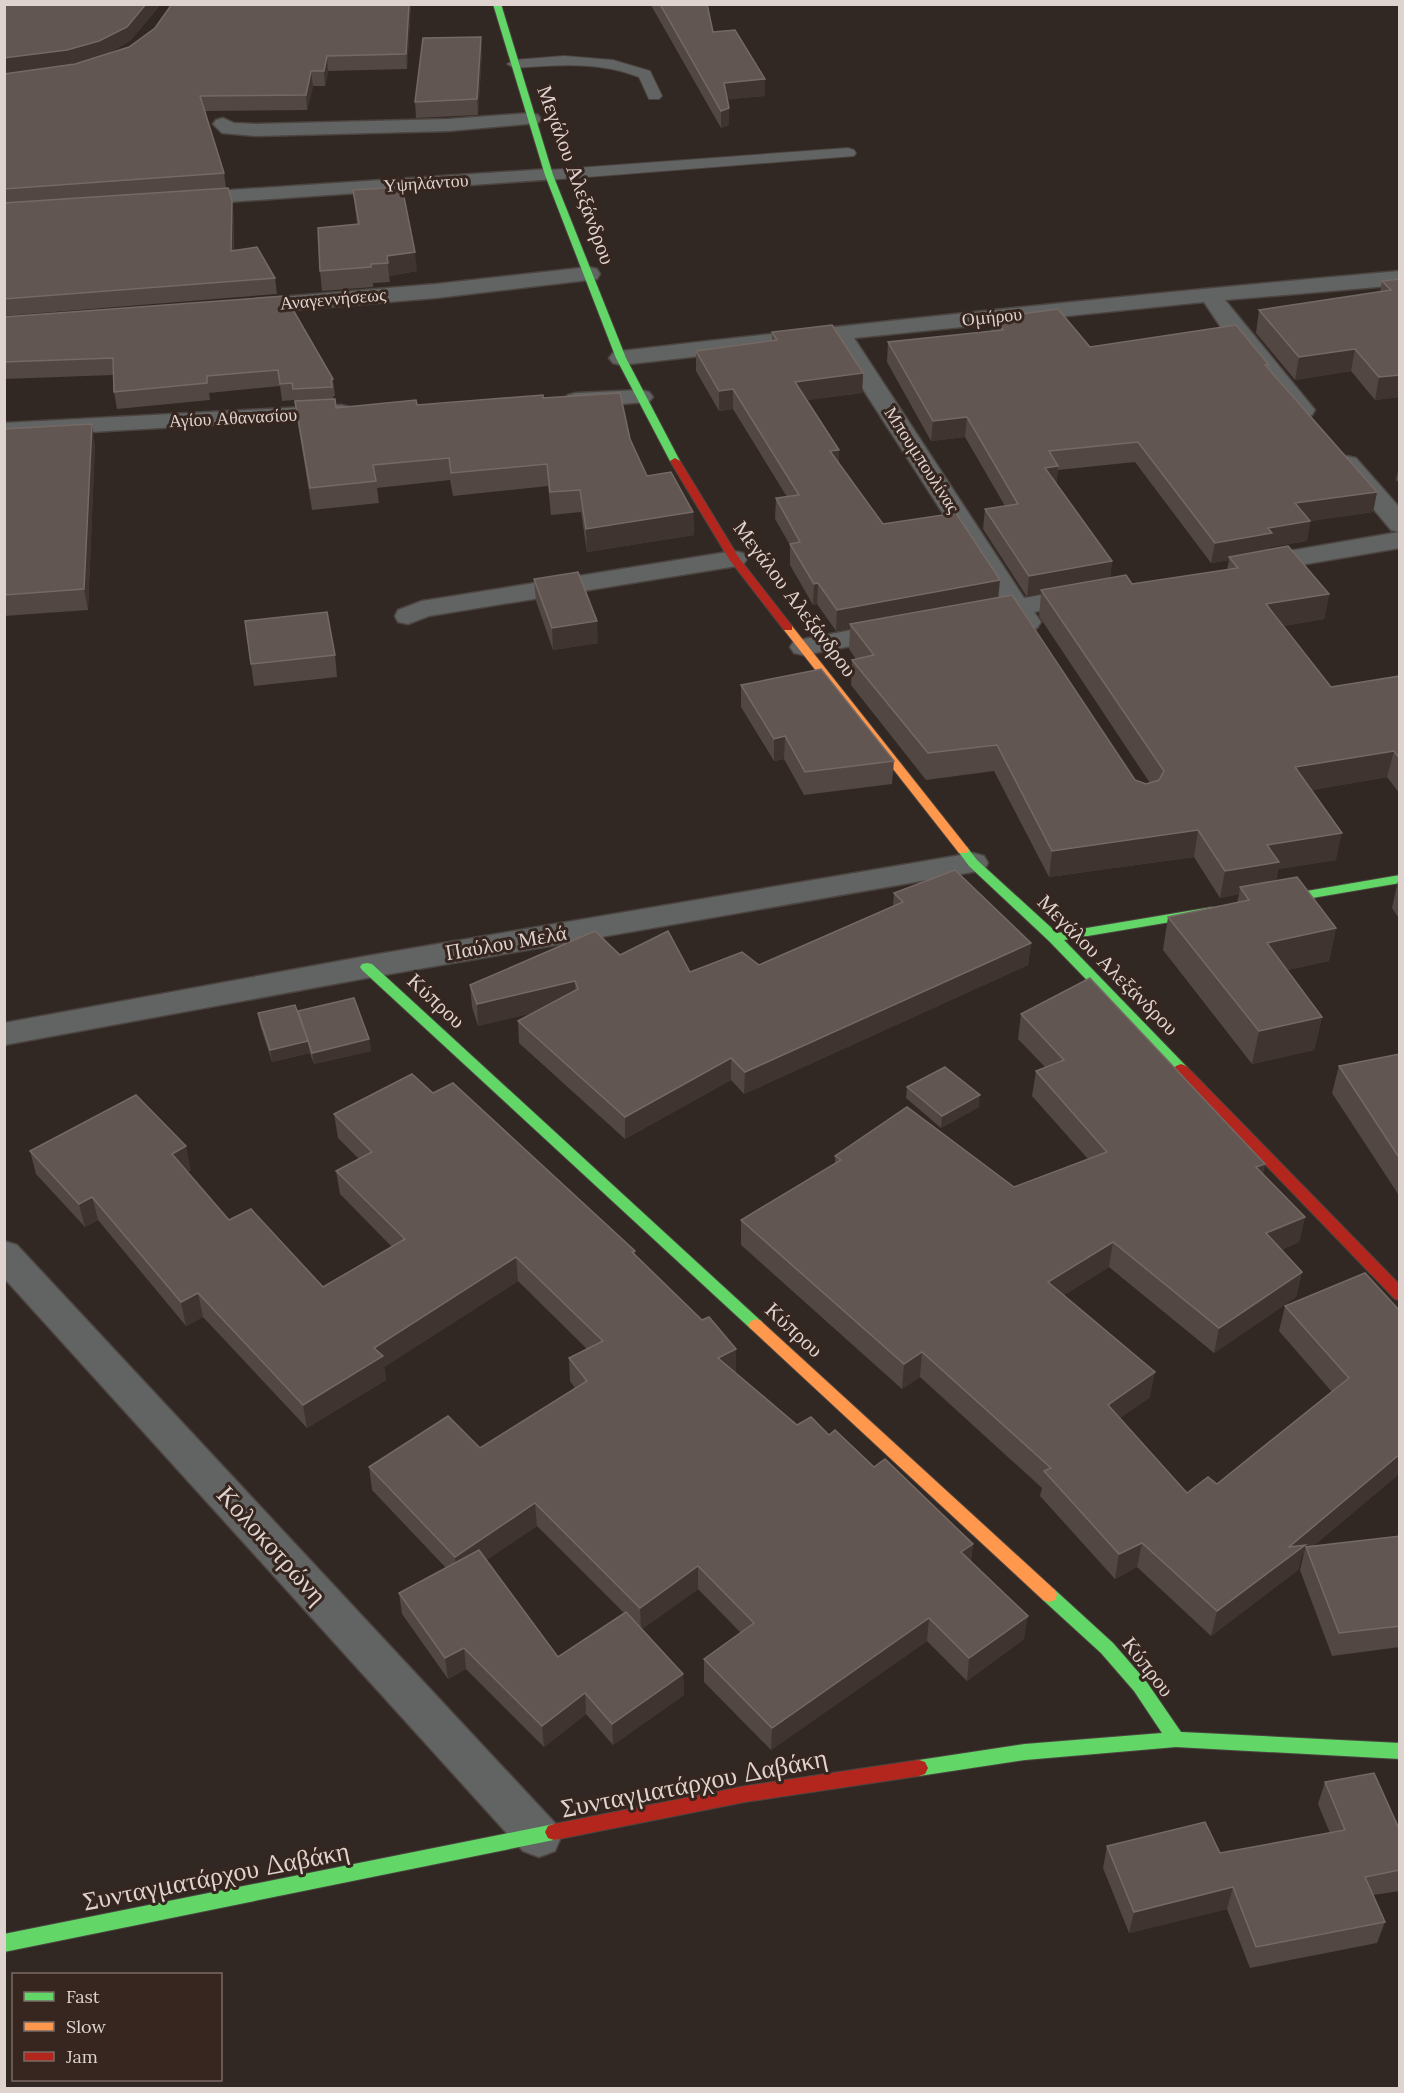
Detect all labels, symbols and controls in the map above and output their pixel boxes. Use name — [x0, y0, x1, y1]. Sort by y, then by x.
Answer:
street label: Μεγάλου Αλεξάνδρου — [531, 81, 621, 268]
street label: Υψηλάντου — [383, 168, 469, 197]
street label: Αναγεννήσεως — [279, 282, 387, 315]
street label: Ομήρου — [961, 302, 1023, 331]
street label: Μπουμπουλίνας — [880, 402, 965, 517]
street label: Αγίου Αθανασίου — [168, 403, 298, 432]
street label: Μεγάλου Αλεξάνδρου — [728, 515, 863, 682]
street label: Μεγάλου Αλεξάνδρου — [1032, 888, 1185, 1041]
street label: Παύλου Μελά — [443, 919, 569, 966]
street label: Κύπρου — [402, 967, 471, 1034]
street label: Κύπρου — [760, 1296, 829, 1363]
street label: Κολοκοτρώνη — [210, 1478, 334, 1611]
street label: Κύπρου — [1116, 1631, 1180, 1702]
street label: Συνταγματάρχου Δαβάκη — [558, 1740, 830, 1825]
street label: Συνταγματάρχου Δαβάκη — [80, 1833, 352, 1918]
legend — [12, 1973, 222, 2081]
text: Fast — [66, 1985, 100, 2008]
text: Slow — [66, 2015, 106, 2038]
text: Jam — [65, 2045, 98, 2068]

